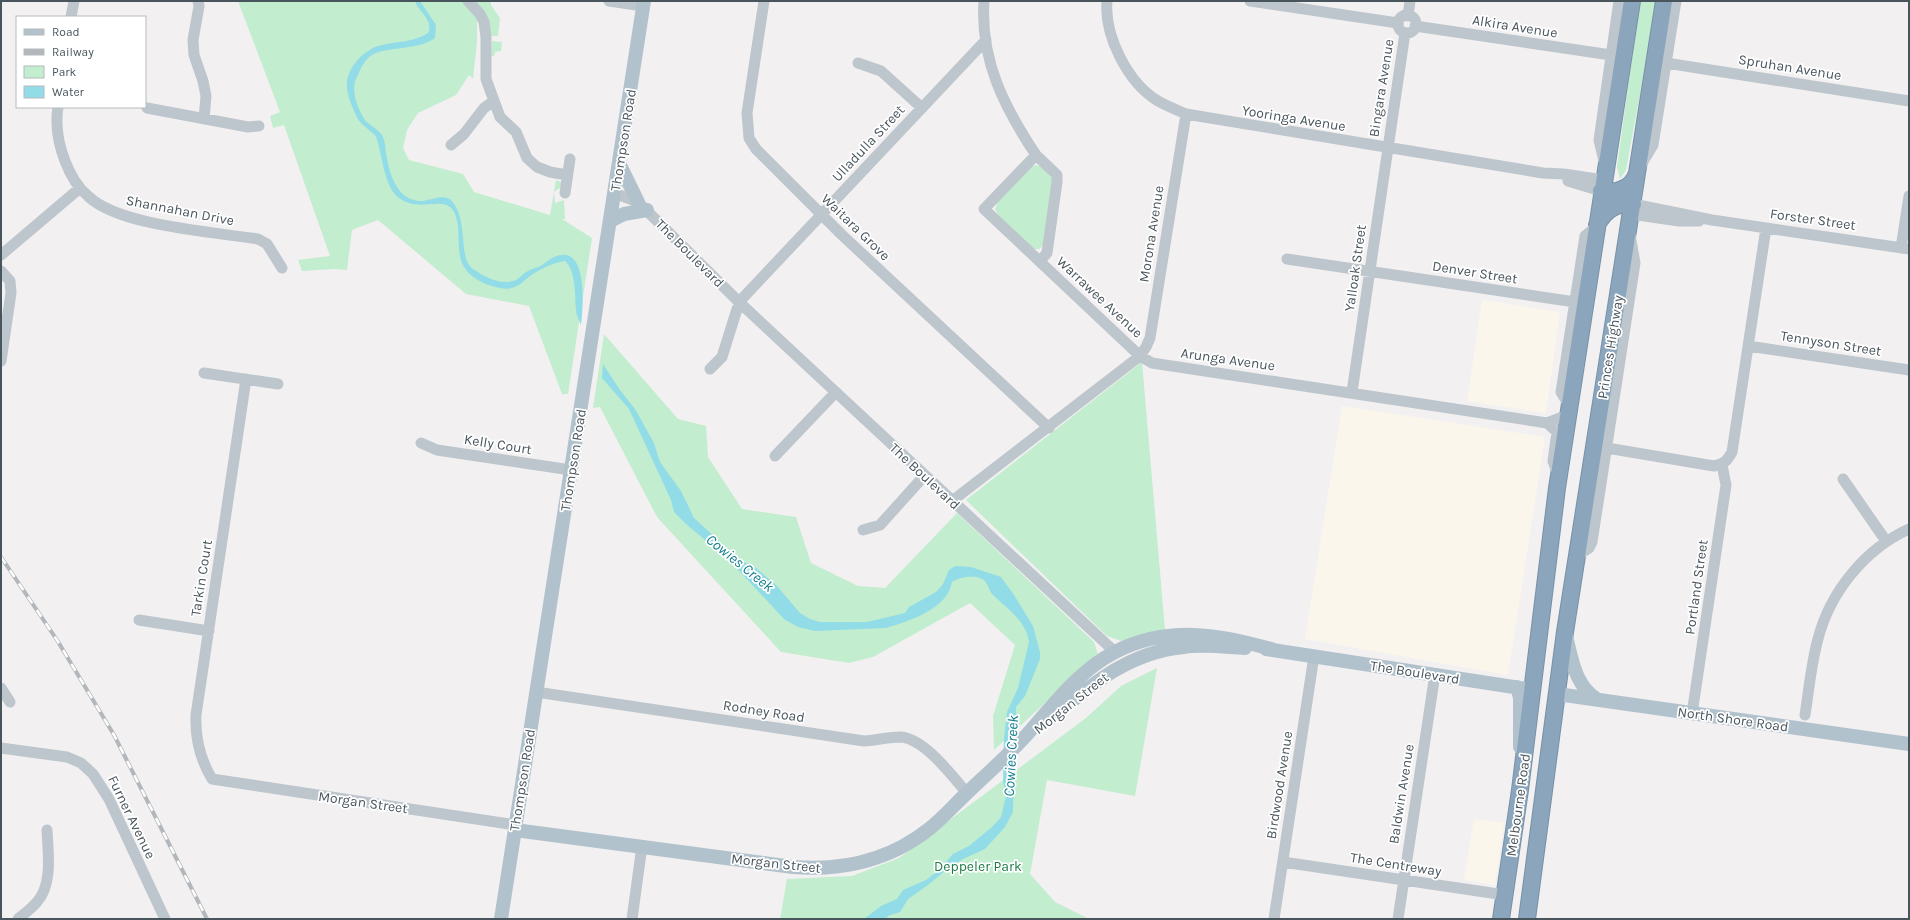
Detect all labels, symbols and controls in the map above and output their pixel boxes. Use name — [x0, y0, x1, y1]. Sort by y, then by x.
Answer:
street label: Alkira Avenue — [1471, 11, 1559, 42]
legend — [16, 16, 146, 108]
text: Road — [52, 25, 80, 39]
street label: Bingara Avenue — [1365, 38, 1398, 138]
text: Railway — [52, 45, 94, 59]
street label: Spruhan Avenue — [1737, 51, 1843, 84]
text: Park — [52, 65, 77, 79]
text: Water — [52, 85, 85, 99]
street label: Thompson Road — [607, 88, 640, 192]
street label: Ulladulla Street — [828, 101, 908, 185]
street label: Yooringa Avenue — [1241, 102, 1347, 135]
street label: Morona Avenue — [1135, 184, 1168, 284]
street label: Waitara Grove — [818, 190, 894, 264]
street label: Shannahan Drive — [124, 192, 235, 229]
street label: Forster Street — [1769, 205, 1857, 234]
street label: The Boulevard — [652, 216, 727, 291]
street label: Yalloak Street — [1341, 224, 1370, 313]
street label: Warrawee Avenue — [1053, 253, 1146, 342]
street label: Denver Street — [1431, 257, 1519, 288]
street label: Princes Highway — [1594, 294, 1627, 400]
street label: Tennyson Street — [1779, 327, 1883, 360]
street label: Arunga Avenue — [1180, 344, 1276, 375]
street label: Thompson Road — [557, 408, 590, 512]
street label: Kelly Court — [463, 431, 533, 458]
street label: The Boulevard — [886, 439, 963, 513]
water label: Cowies Creek — [703, 530, 778, 596]
street label: Portland Street — [1681, 538, 1712, 636]
street label: Tarkin Court — [187, 539, 216, 618]
street label: The Boulevard — [1369, 657, 1461, 688]
street label: Morgan Street — [1031, 669, 1112, 738]
street label: Rodney Road — [722, 697, 806, 726]
street label: North Shore Road — [1676, 703, 1789, 736]
water label: Cowies Creek — [1000, 714, 1022, 797]
street label: Thompson Road — [506, 728, 539, 832]
street label: Birdwood Avenue — [1263, 730, 1296, 840]
street label: Baldwin Avenue — [1385, 743, 1418, 845]
street label: Melbourne Road — [1503, 753, 1534, 858]
street label: Furner Avenue — [104, 773, 159, 862]
street label: Morgan Street — [317, 788, 409, 817]
street label: The Centreway — [1349, 849, 1443, 880]
street label: Morgan Street — [730, 850, 822, 877]
park label: Deppeler Park — [934, 858, 1022, 875]

